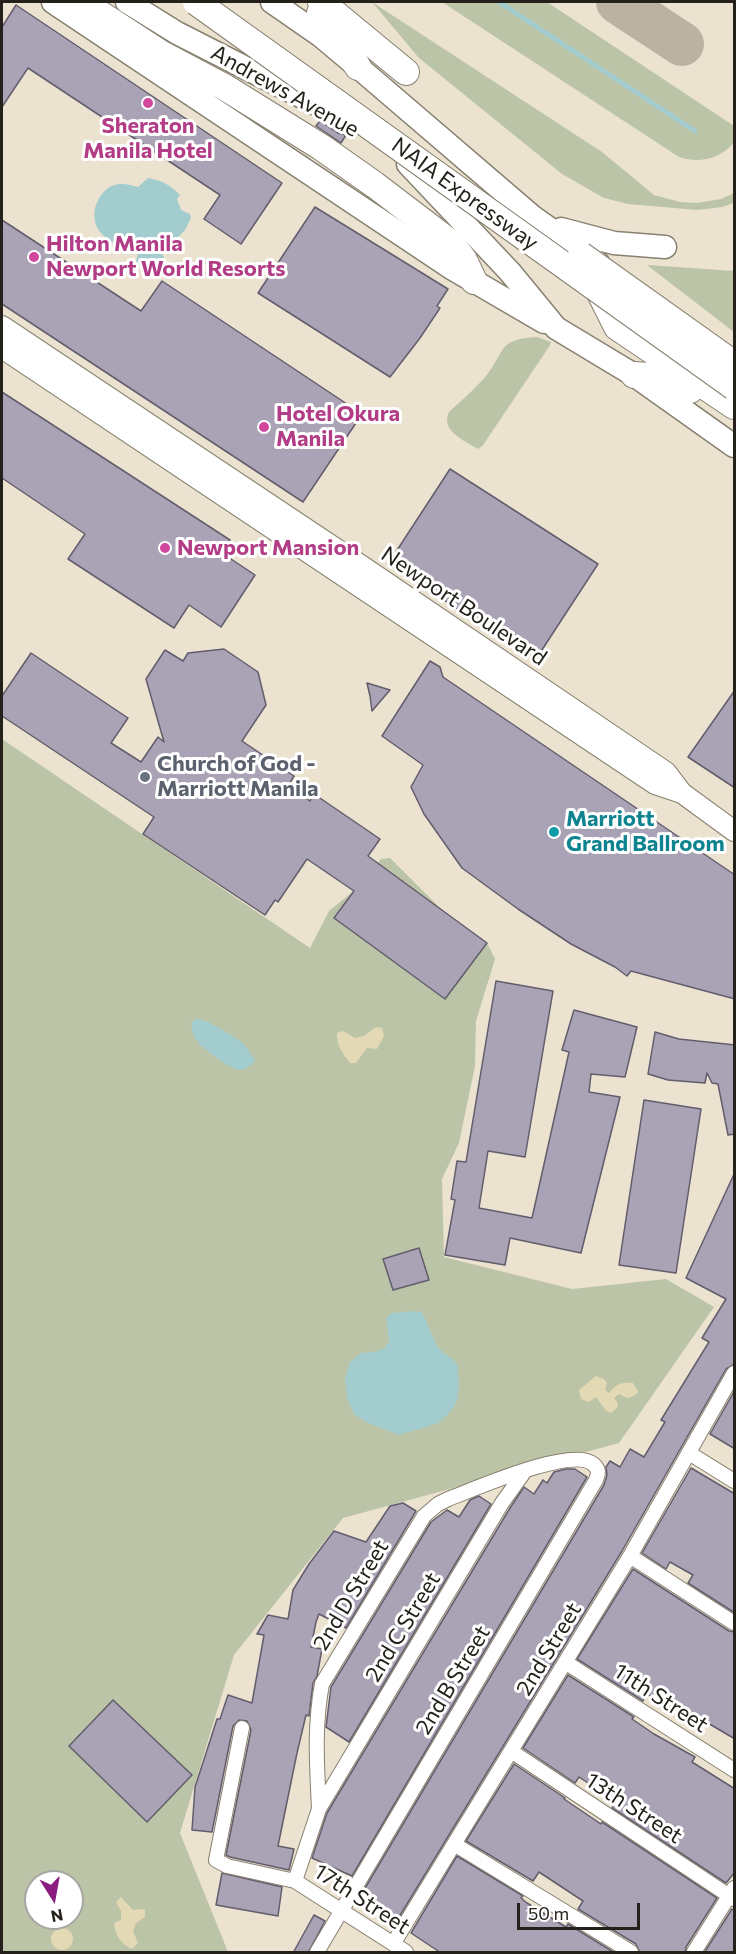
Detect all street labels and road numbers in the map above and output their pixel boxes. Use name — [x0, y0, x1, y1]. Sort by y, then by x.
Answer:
street label: Andrews Avenue — [206, 39, 364, 143]
street label: NAIA Expressway — [386, 132, 544, 256]
street label: Newport Boulevard — [376, 541, 552, 671]
street label: 2nd D Street — [308, 1535, 394, 1655]
street label: 2nd C Street — [360, 1567, 446, 1687]
street label: 2nd Street — [511, 1598, 587, 1700]
street label: 2nd B Street — [410, 1621, 496, 1739]
street label: 11th Street — [609, 1658, 713, 1738]
street label: 13th Street — [581, 1767, 687, 1849]
street label: 17th Street — [309, 1858, 415, 1940]

